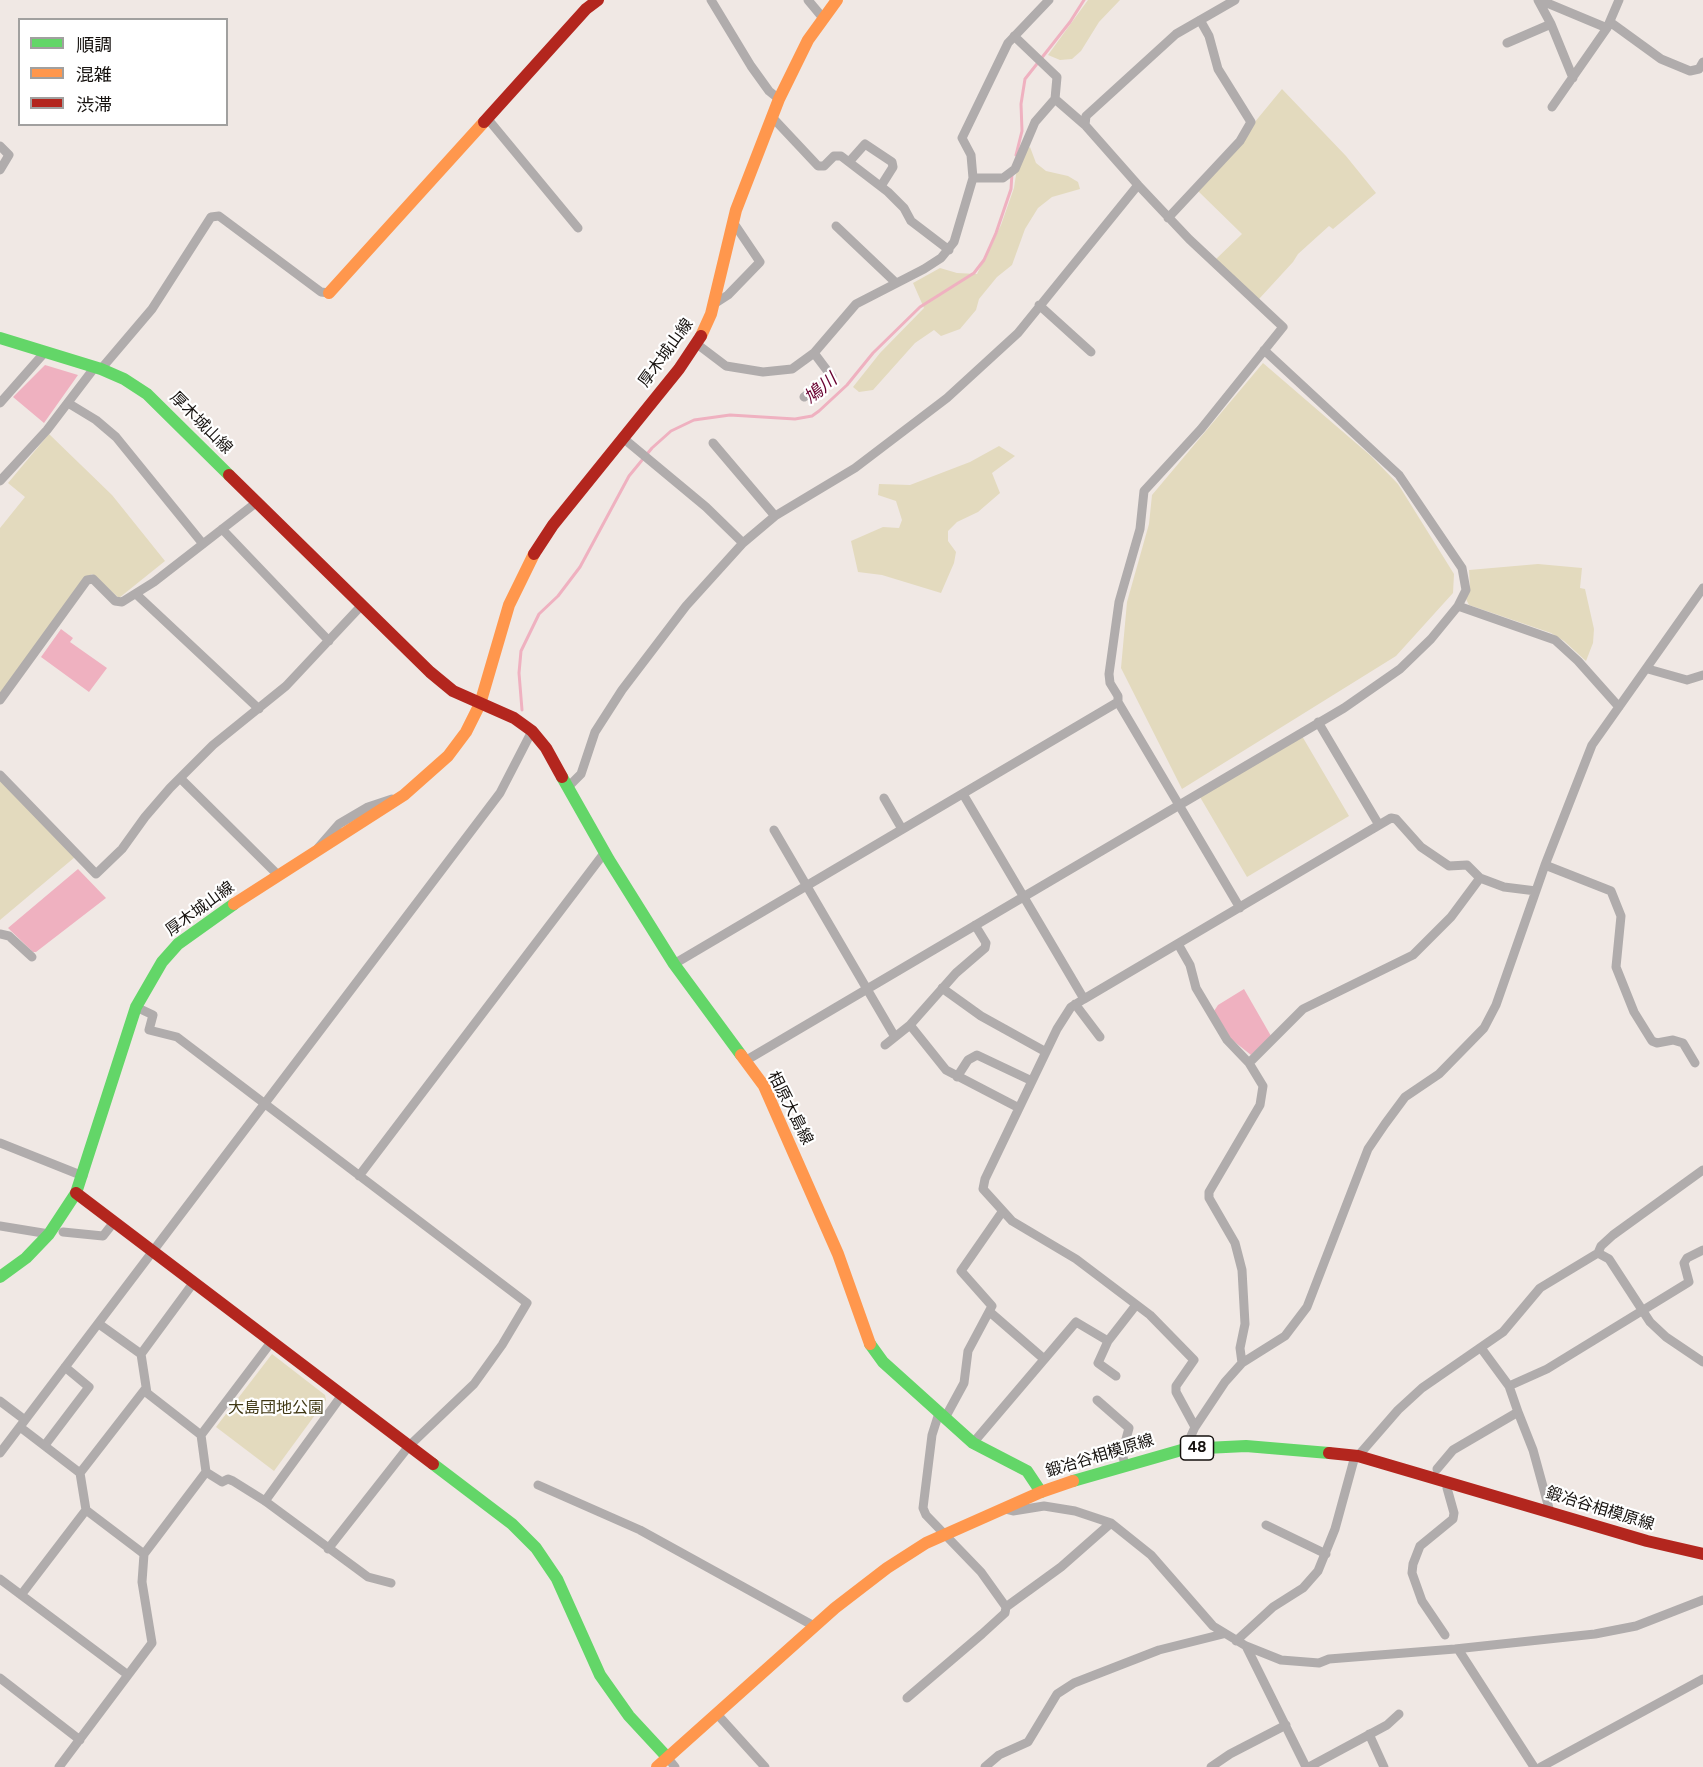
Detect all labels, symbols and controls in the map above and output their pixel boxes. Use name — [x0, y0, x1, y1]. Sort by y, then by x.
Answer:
legend — [18, 18, 228, 126]
text: 順調 — [76, 34, 112, 56]
text: 混雑 — [76, 64, 112, 86]
text: 渋滞 — [76, 94, 112, 116]
street label: 厚木城山線 — [635, 315, 697, 391]
water label: 鳩川 — [800, 369, 842, 409]
street label: 厚木城山線 — [166, 388, 236, 458]
street label: 厚木城山線 — [162, 878, 238, 940]
street label: 相原大島線 — [763, 1068, 817, 1148]
park label: 大島団地公園 — [228, 1398, 324, 1418]
street label: 鍛冶谷相模原線 — [1044, 1430, 1156, 1482]
road number: 48 — [1180, 1436, 1214, 1460]
street label: 鍛冶谷相模原線 — [1544, 1483, 1656, 1535]

